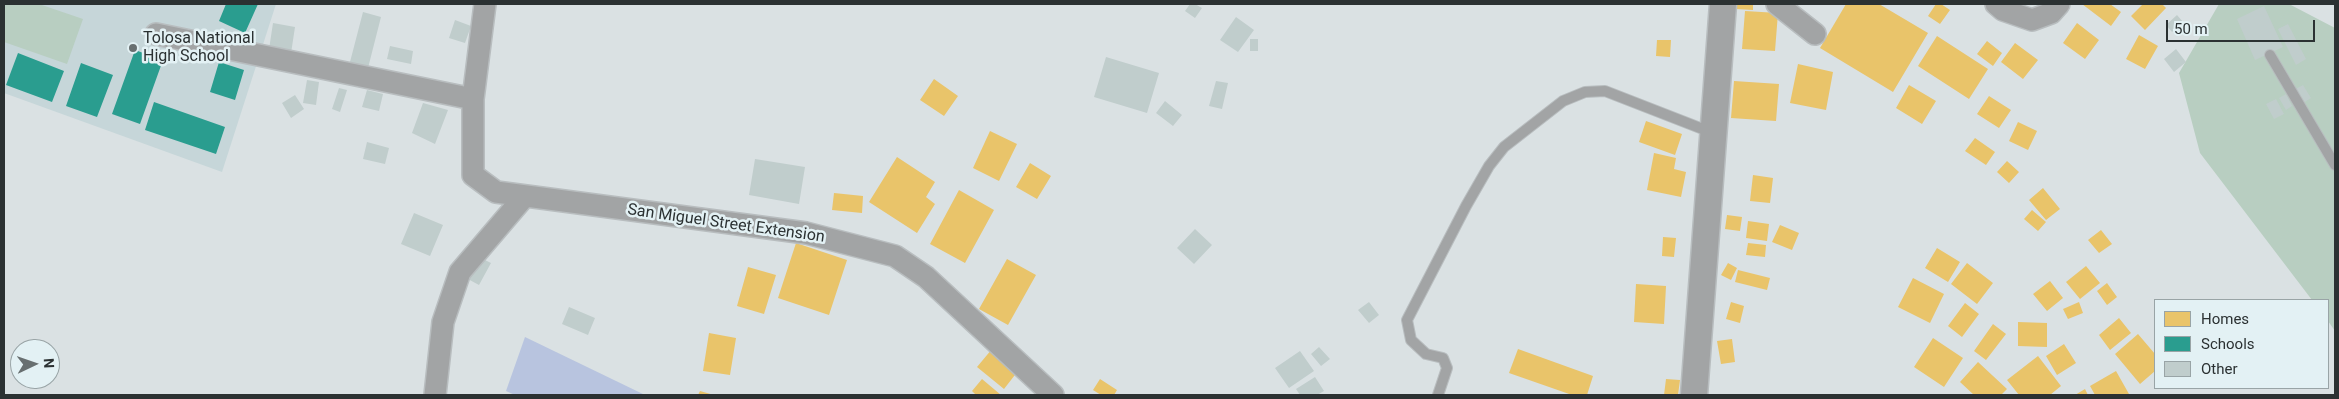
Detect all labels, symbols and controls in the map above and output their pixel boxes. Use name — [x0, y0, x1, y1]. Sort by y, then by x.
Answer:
scale bar — [2169, 10, 2318, 42]
text: 50 m — [2174, 20, 2208, 38]
place label: Tolosa National High School — [143, 29, 255, 67]
marker: Tolosa National High School — [127, 42, 139, 54]
street label: San Miguel Street Extension — [626, 201, 826, 247]
legend — [2154, 299, 2329, 389]
text: Homes — [2201, 310, 2249, 328]
text: Schools — [2201, 335, 2255, 353]
north arrow — [10, 339, 60, 389]
text: N — [41, 358, 57, 369]
text: Other — [2201, 360, 2238, 378]

